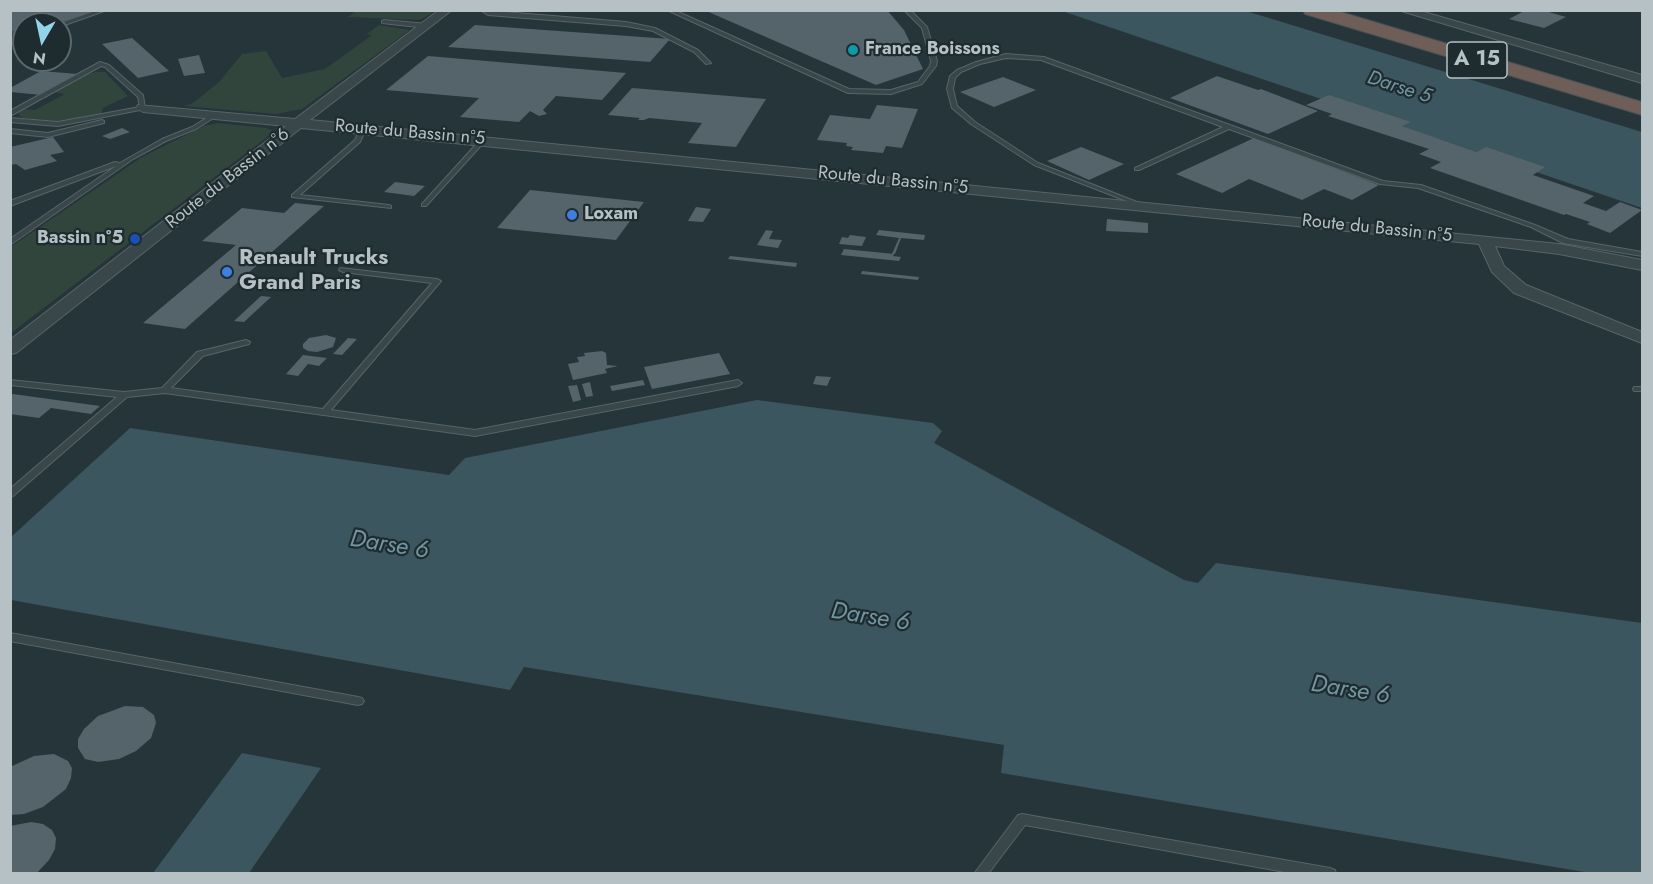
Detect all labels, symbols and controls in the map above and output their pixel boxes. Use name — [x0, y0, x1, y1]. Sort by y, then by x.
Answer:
north arrow — [12, 12, 72, 72]
place label: France Boissons — [865, 39, 1000, 61]
road number: A 15 — [1447, 42, 1507, 78]
marker: France Boissons — [846, 43, 860, 57]
text: N — [31, 46, 47, 71]
water label: Darse 5 — [1364, 66, 1434, 110]
street label: Route du Bassin n°5 — [334, 116, 486, 150]
street label: Route du Bassin n°6 — [162, 124, 294, 234]
street label: Route du Bassin n°5 — [817, 162, 969, 200]
place label: Loxam — [584, 204, 638, 226]
marker: Loxam — [565, 208, 579, 222]
street label: Route du Bassin n°5 — [1301, 210, 1453, 248]
place label: Bassin n°5 — [37, 228, 123, 250]
marker: Bassin n°5 — [128, 232, 142, 246]
place label: Renault Trucks Grand Paris — [239, 246, 388, 298]
marker: Renault Trucks Grand Paris — [220, 265, 234, 279]
water label: Darse 6 — [348, 526, 430, 566]
water label: Darse 6 — [829, 598, 911, 638]
water label: Darse 6 — [1309, 671, 1391, 711]

